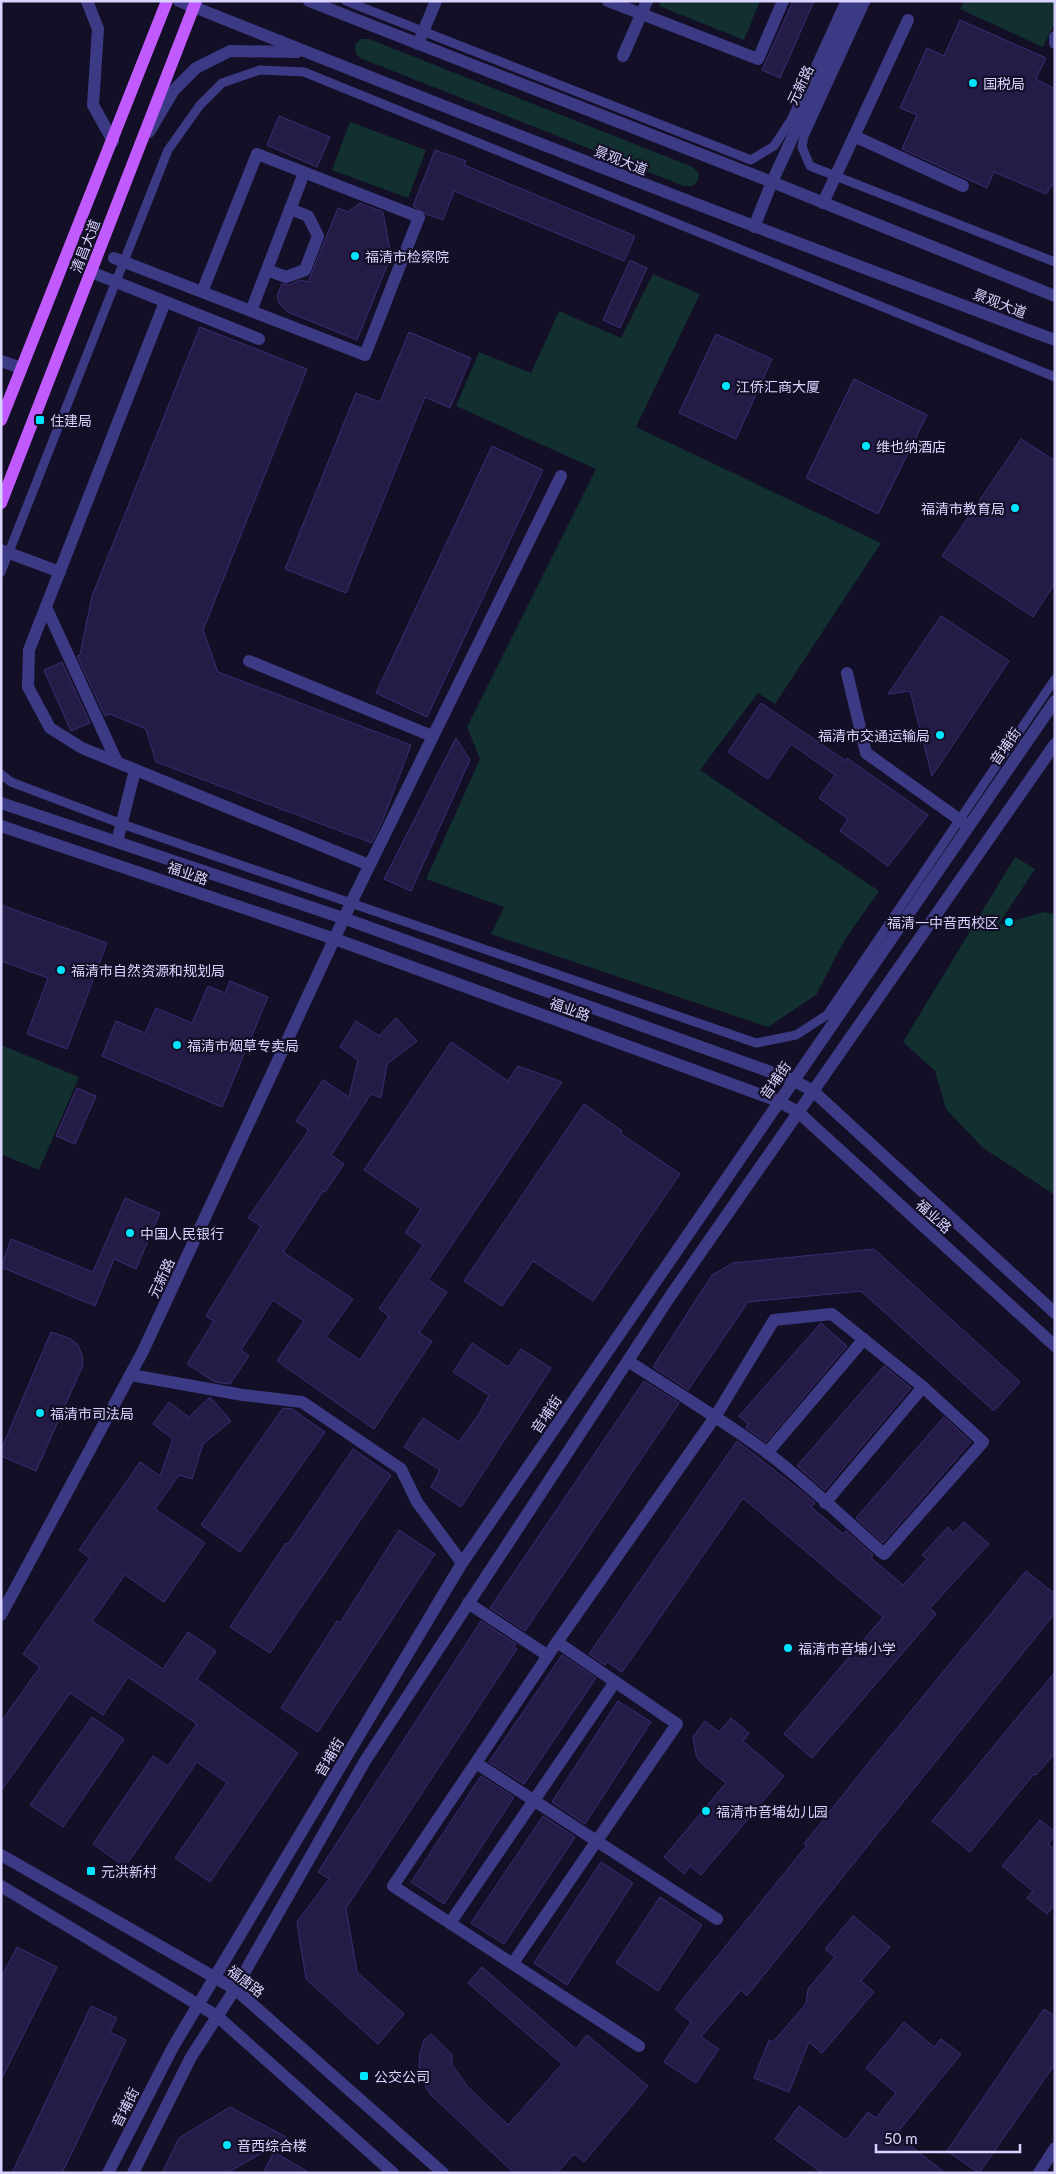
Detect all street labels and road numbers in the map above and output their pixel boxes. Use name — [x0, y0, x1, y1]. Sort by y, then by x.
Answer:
street label: 元新路 — [783, 62, 817, 108]
street label: 景观大道 — [592, 142, 650, 178]
street label: 清昌大道 — [67, 217, 103, 275]
street label: 景观大道 — [971, 285, 1029, 321]
street label: 音埔街 — [986, 724, 1024, 768]
street label: 福业路 — [165, 858, 211, 888]
street label: 福业路 — [547, 994, 593, 1024]
street label: 音埔街 — [756, 1058, 794, 1102]
street label: 福业路 — [913, 1196, 955, 1236]
street label: 元新路 — [144, 1255, 178, 1301]
street label: 音埔街 — [527, 1392, 565, 1436]
street label: 音埔街 — [311, 1735, 347, 1779]
street label: 福唐路 — [224, 1962, 268, 2000]
street label: 音埔街 — [108, 2084, 142, 2130]

